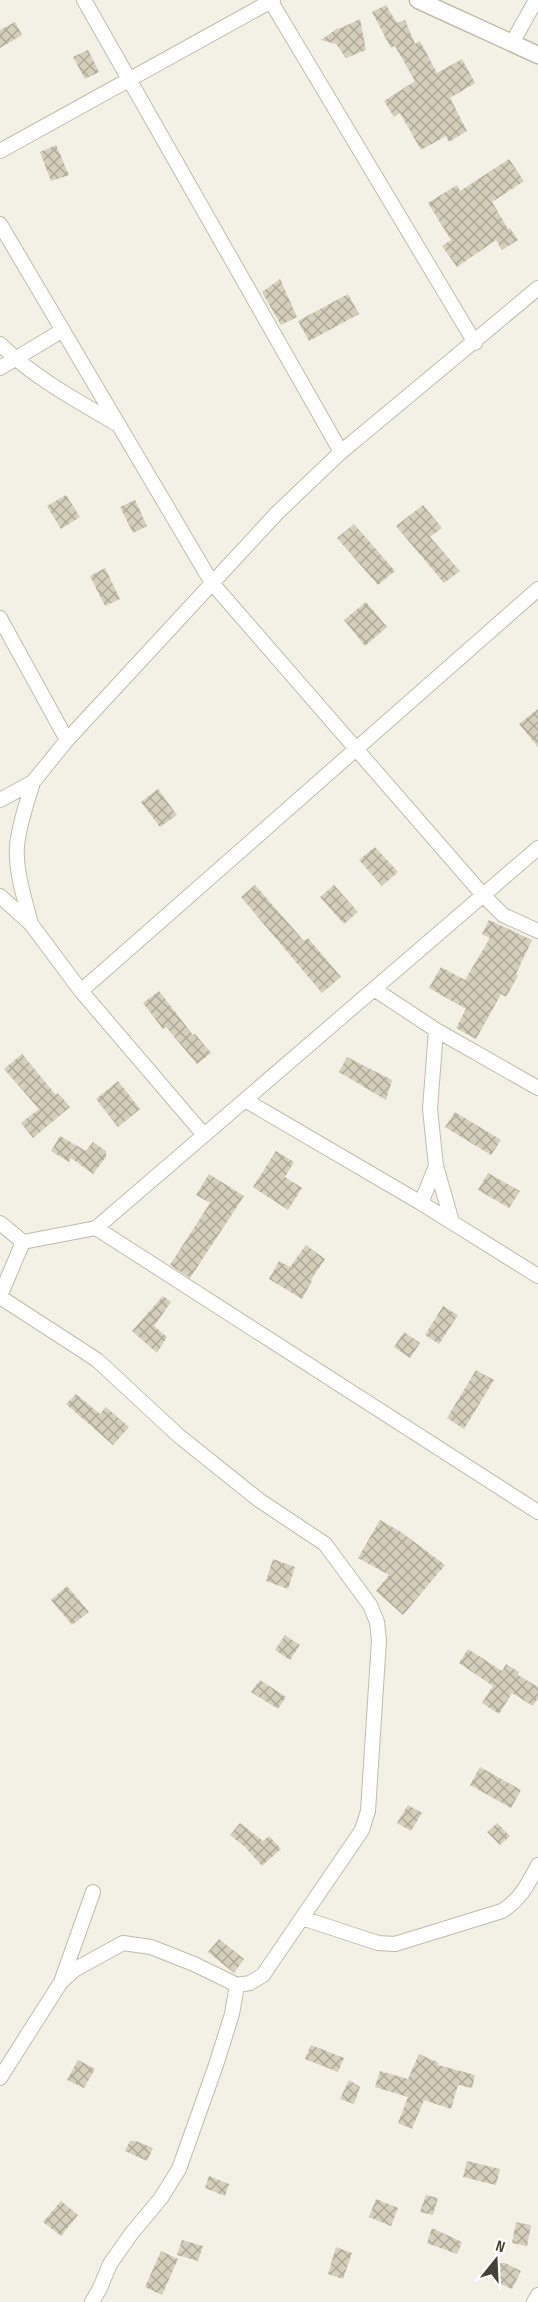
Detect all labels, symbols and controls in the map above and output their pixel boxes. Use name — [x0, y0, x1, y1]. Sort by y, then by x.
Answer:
north arrow — [466, 2230, 526, 2290]
text: N — [493, 2237, 507, 2258]

